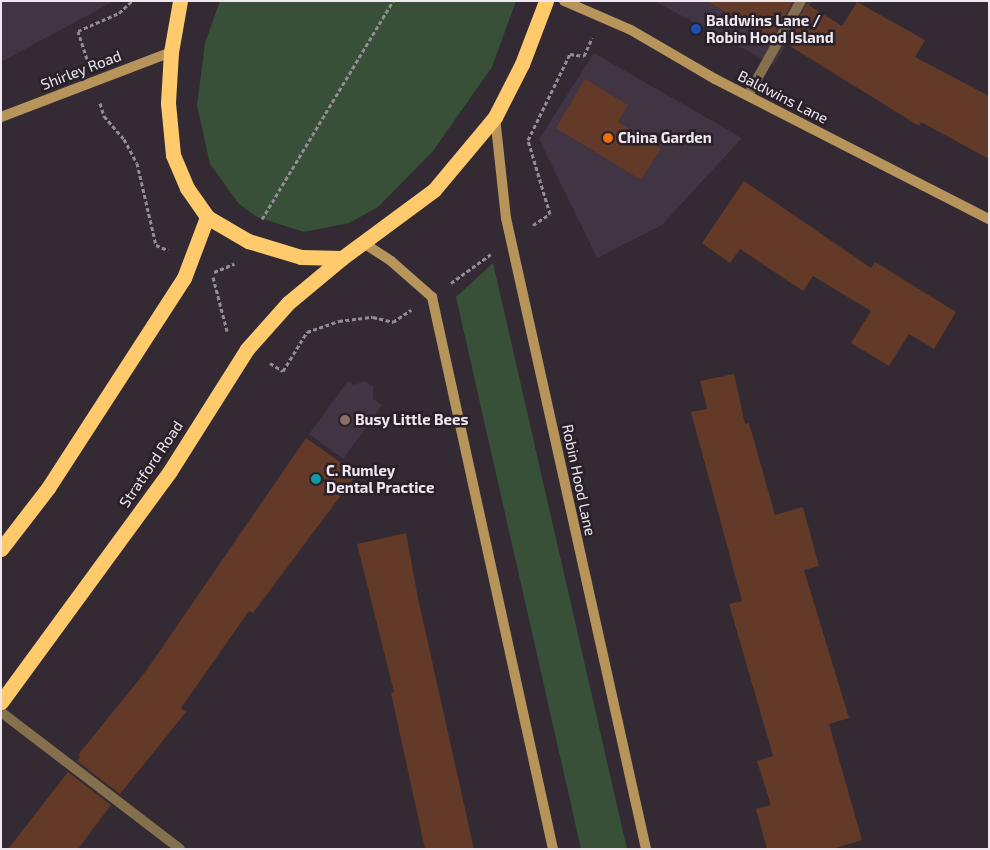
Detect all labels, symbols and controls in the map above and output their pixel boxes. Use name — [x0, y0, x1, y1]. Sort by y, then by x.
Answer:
place label: Baldwins Lane / Robin Hood Island — [706, 11, 834, 46]
marker: Baldwins Lane / Robin Hood Island — [690, 23, 702, 35]
street label: Shirley Road — [38, 46, 124, 94]
street label: Baldwins Lane — [735, 66, 831, 128]
place label: China Garden — [618, 129, 712, 147]
marker: China Garden — [602, 132, 614, 144]
place label: Busy Little Bees — [355, 411, 469, 429]
marker: Busy Little Bees — [339, 414, 351, 426]
street label: Stratford Road — [115, 417, 187, 511]
street label: Robin Hood Lane — [558, 422, 600, 538]
place label: C. Rumley Dental Practice — [326, 461, 435, 496]
marker: C. Rumley Dental Practice — [310, 473, 322, 485]

